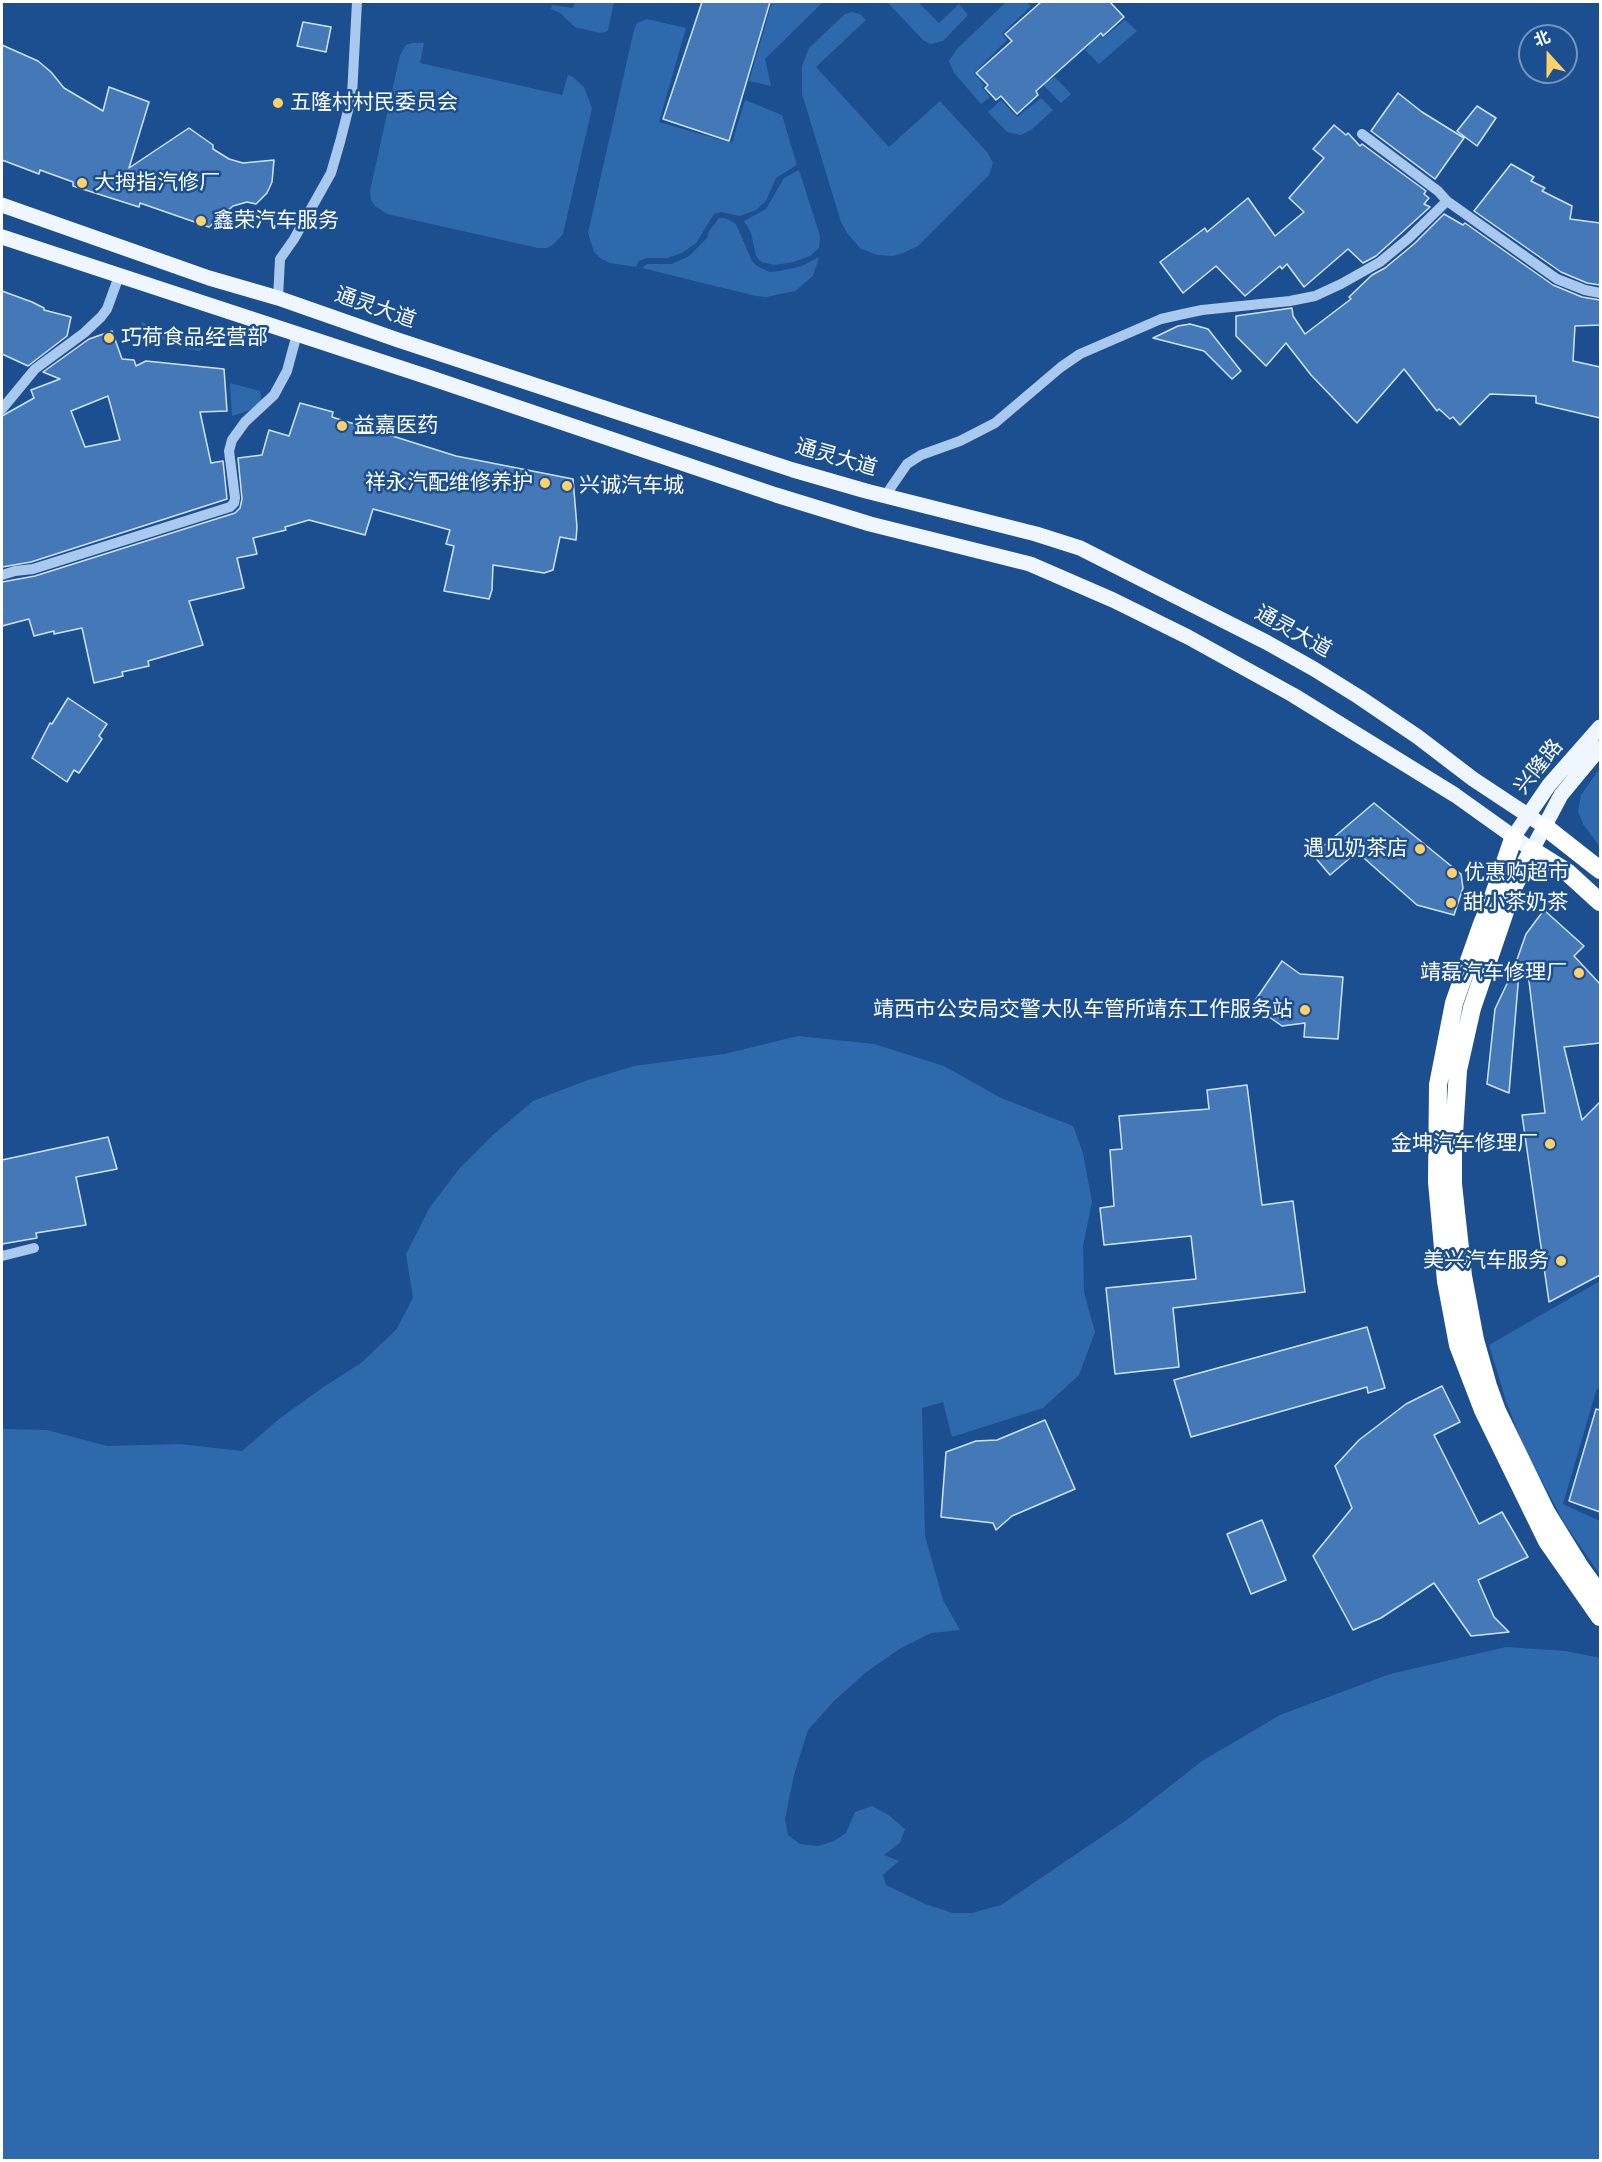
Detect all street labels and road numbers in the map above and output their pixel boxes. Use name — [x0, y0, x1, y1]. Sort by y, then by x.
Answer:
street label: 通灵大道 — [331, 282, 419, 334]
street label: 通灵大道 — [792, 434, 880, 482]
street label: 通灵大道 — [1250, 601, 1336, 663]
street label: 兴隆路 — [1509, 735, 1569, 799]

